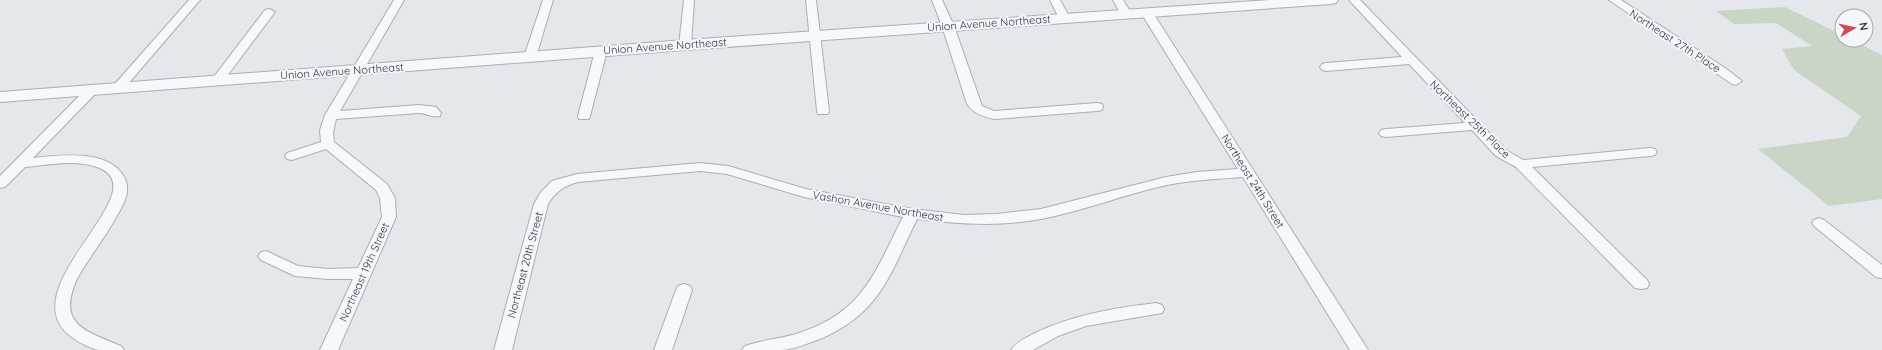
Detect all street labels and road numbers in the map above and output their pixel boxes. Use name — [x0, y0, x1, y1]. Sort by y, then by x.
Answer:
street label: Northeast 27th Place — [1627, 6, 1723, 76]
street label: Union Avenue Northeast — [927, 12, 1052, 34]
street label: Union Avenue Northeast — [603, 35, 728, 57]
street label: Union Avenue Northeast — [280, 60, 405, 82]
street label: Northeast 25th Place — [1427, 77, 1513, 161]
street label: Northeast 24th Street — [1218, 131, 1288, 231]
street label: Vashon Avenue Northeast — [812, 188, 945, 224]
street label: Northeast 20th Street — [504, 210, 546, 320]
street label: Northeast 19th Street — [336, 220, 392, 324]

